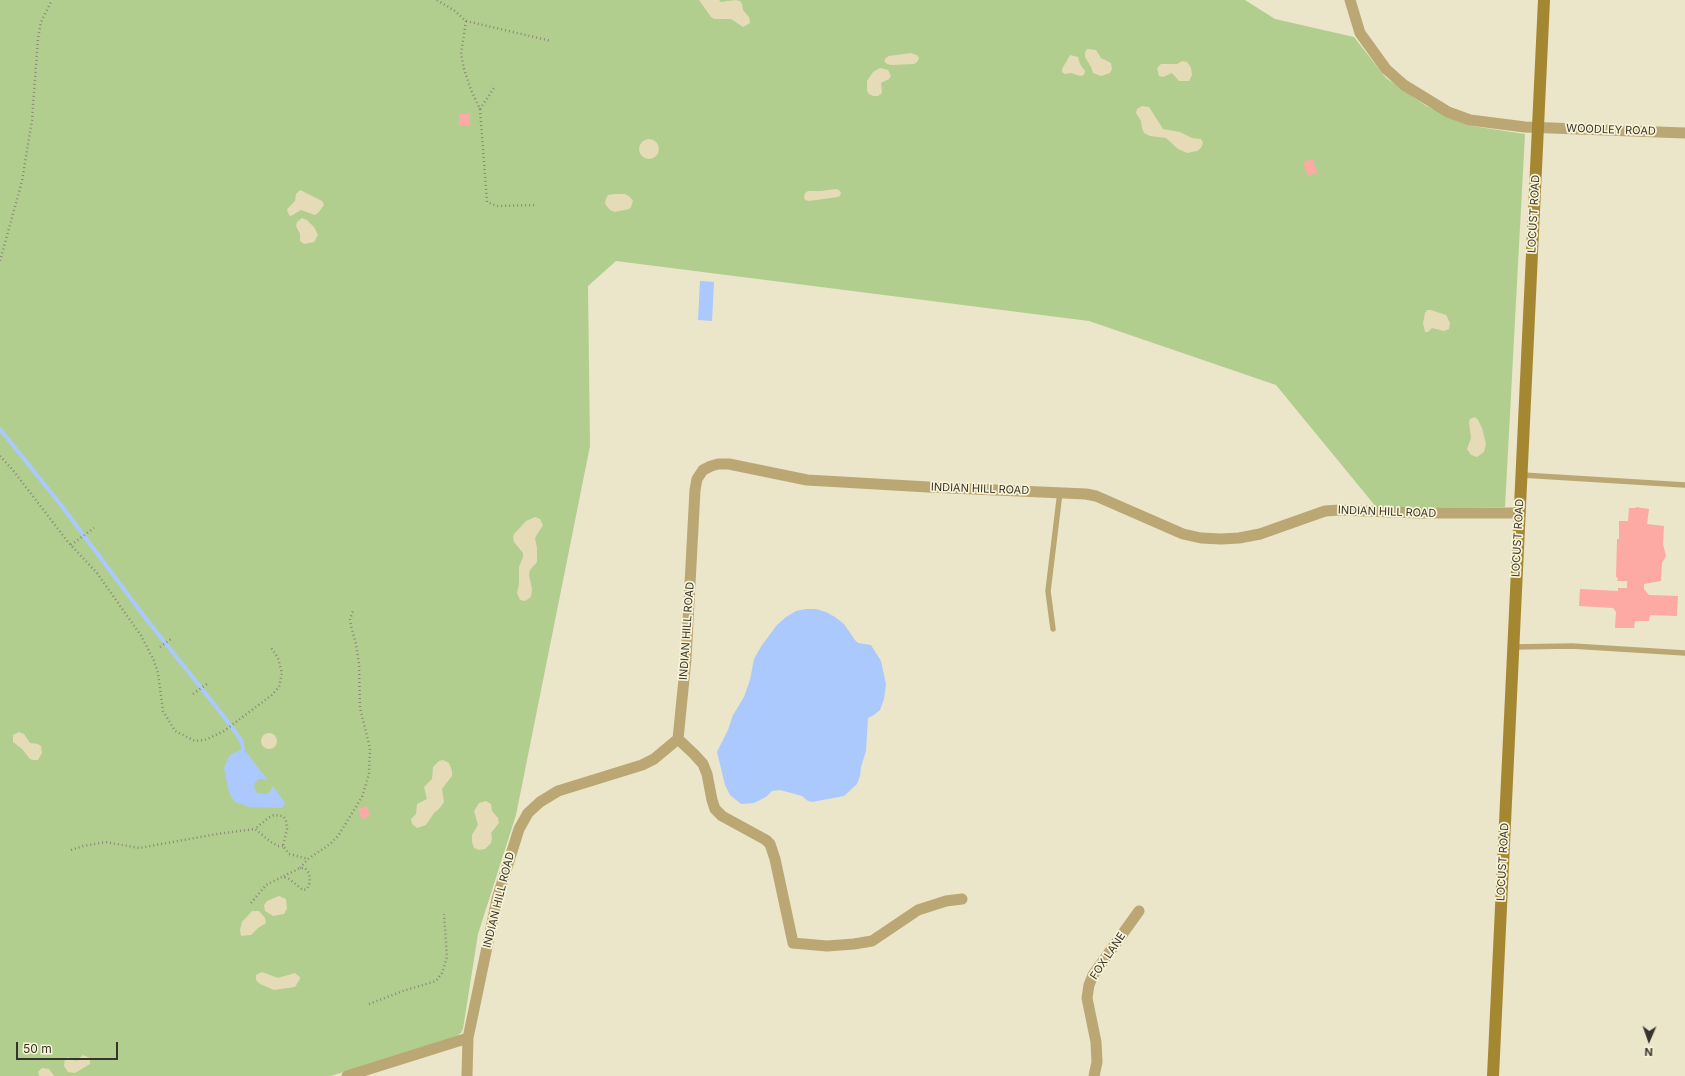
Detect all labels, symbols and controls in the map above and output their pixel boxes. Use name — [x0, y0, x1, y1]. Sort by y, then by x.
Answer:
street label: WOODLEY ROAD — [1566, 122, 1656, 138]
street label: LOCUST ROAD — [1525, 174, 1543, 254]
street label: INDIAN HILL ROAD — [931, 481, 1029, 497]
street label: LOCUST ROAD — [1509, 498, 1527, 578]
street label: INDIAN HILL ROAD — [1338, 504, 1436, 520]
street label: INDIAN HILL ROAD — [677, 581, 697, 681]
street label: LOCUST ROAD — [1494, 822, 1512, 902]
street label: INDIAN HILL ROAD — [481, 851, 517, 949]
street label: FOX LANE — [1087, 930, 1129, 982]
north arrow — [1629, 1020, 1669, 1060]
scale bar — [18, 1034, 120, 1060]
text: 50 m — [23, 1041, 52, 1056]
text: N — [1644, 1045, 1653, 1059]

